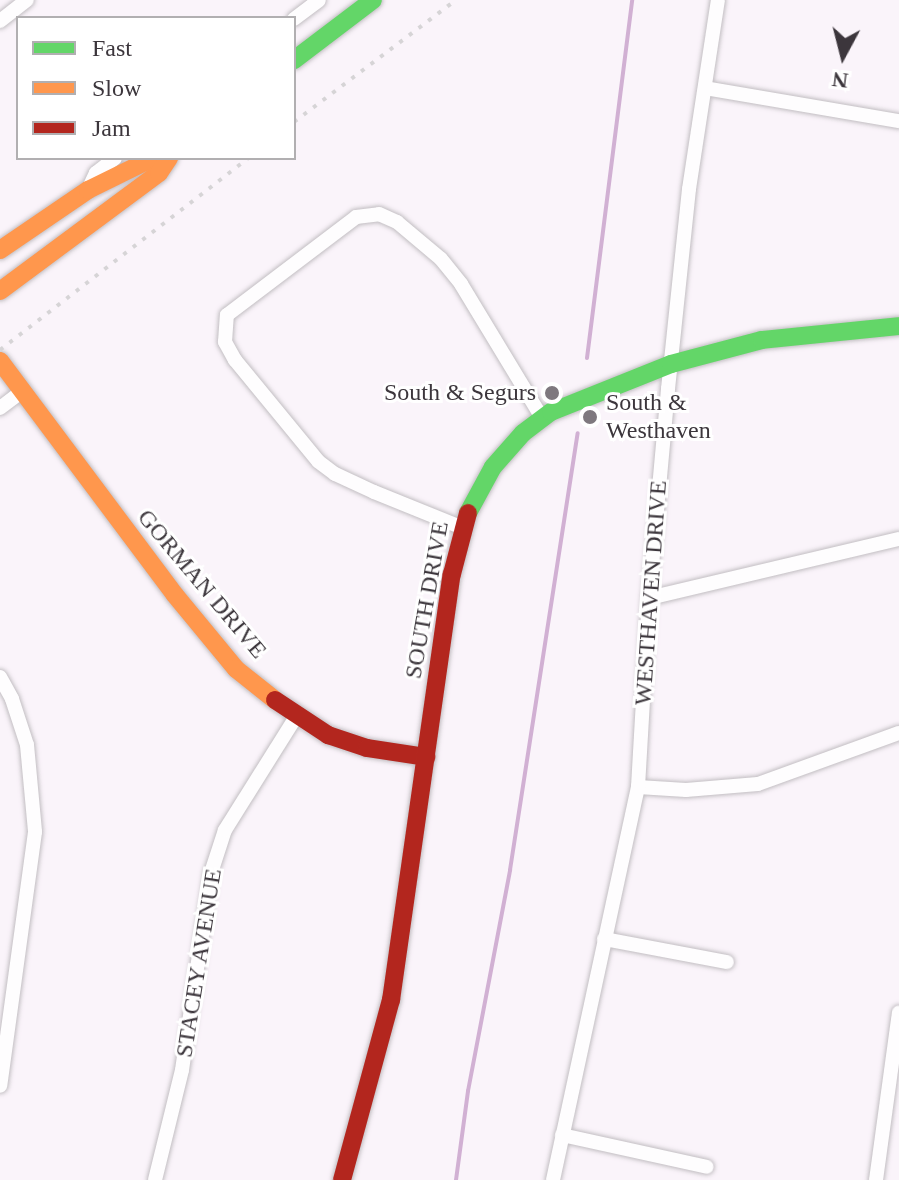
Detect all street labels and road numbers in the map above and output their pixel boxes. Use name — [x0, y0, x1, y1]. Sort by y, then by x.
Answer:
street label: WESTHAVEN DRIVE — [629, 480, 673, 706]
street label: GORMAN DRIVE — [131, 504, 273, 664]
street label: SOUTH DRIVE — [399, 519, 455, 681]
street label: STACEY AVENUE — [170, 865, 228, 1061]

